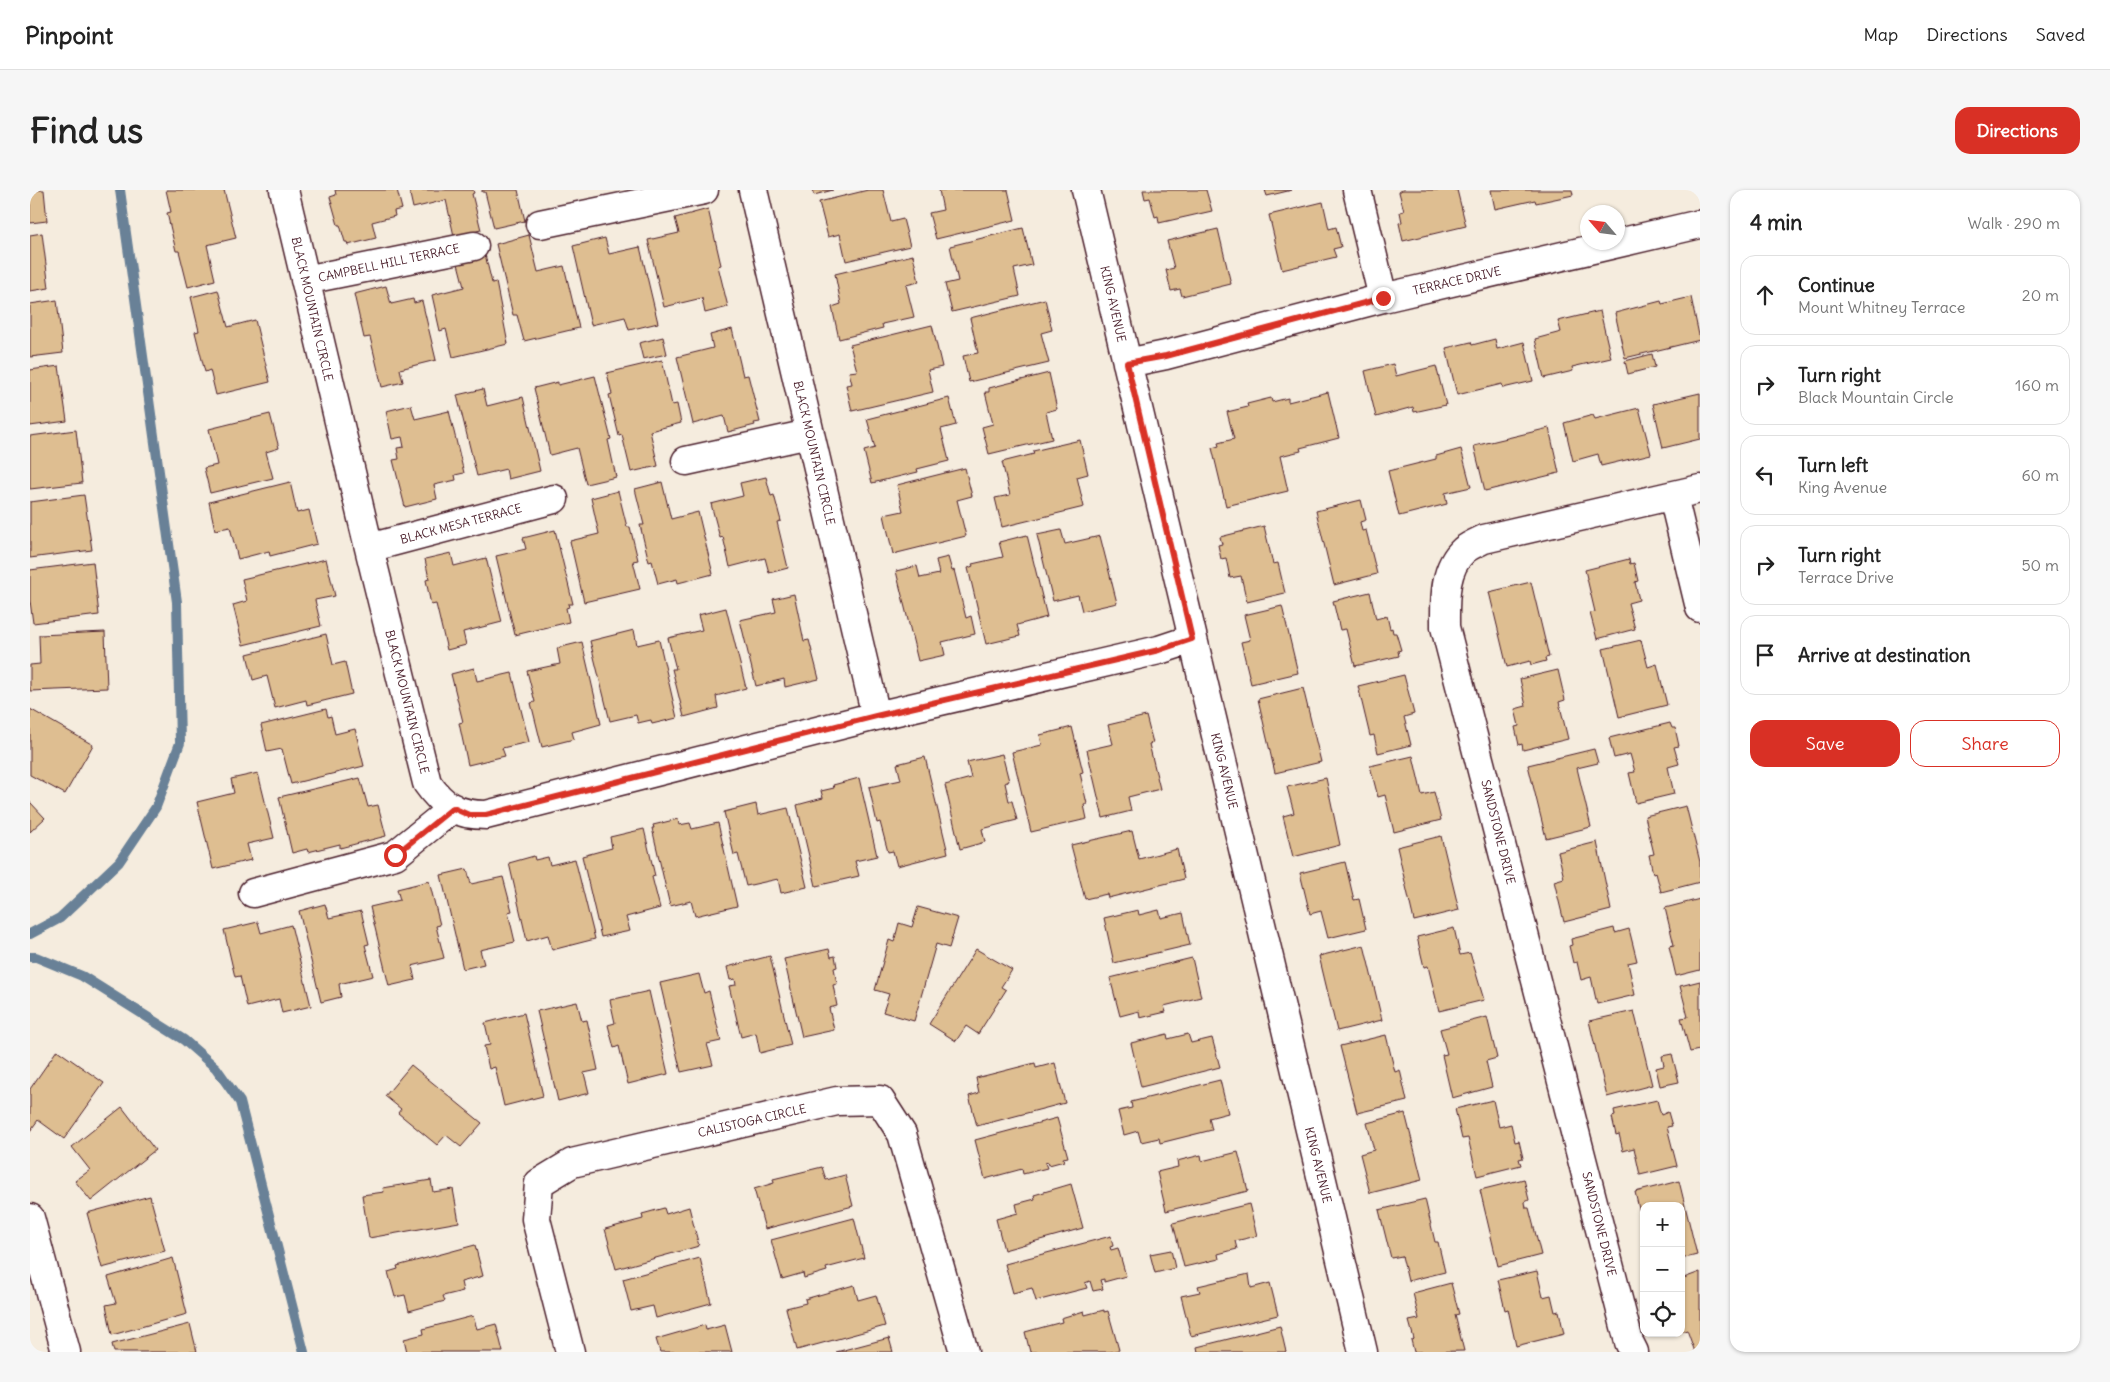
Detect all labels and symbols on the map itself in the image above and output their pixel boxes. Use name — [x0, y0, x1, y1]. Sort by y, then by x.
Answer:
north arrow — [1580, 205, 1625, 250]
street label: BLACK MOUNTAIN CIRCLE — [289, 235, 336, 383]
street label: CAMPBELL HILL TERRACE — [317, 240, 461, 285]
street label: TERRACE DRIVE — [1411, 263, 1502, 298]
street label: KING AVENUE — [1097, 264, 1130, 344]
route end — [1372, 287, 1395, 310]
street label: BLACK MOUNTAIN CIRCLE — [791, 379, 838, 527]
street label: BLACK MESA TERRACE — [398, 500, 523, 547]
street label: BLACK MOUNTAIN CIRCLE — [382, 628, 433, 775]
street label: KING AVENUE — [1208, 731, 1241, 810]
street label: SANDSTONE DRIVE — [1478, 778, 1519, 886]
route start — [384, 844, 407, 867]
street label: CALISTOGA CIRCLE — [696, 1101, 807, 1140]
street label: KING AVENUE — [1302, 1125, 1335, 1204]
street label: SANDSTONE DRIVE — [1579, 1170, 1620, 1278]

